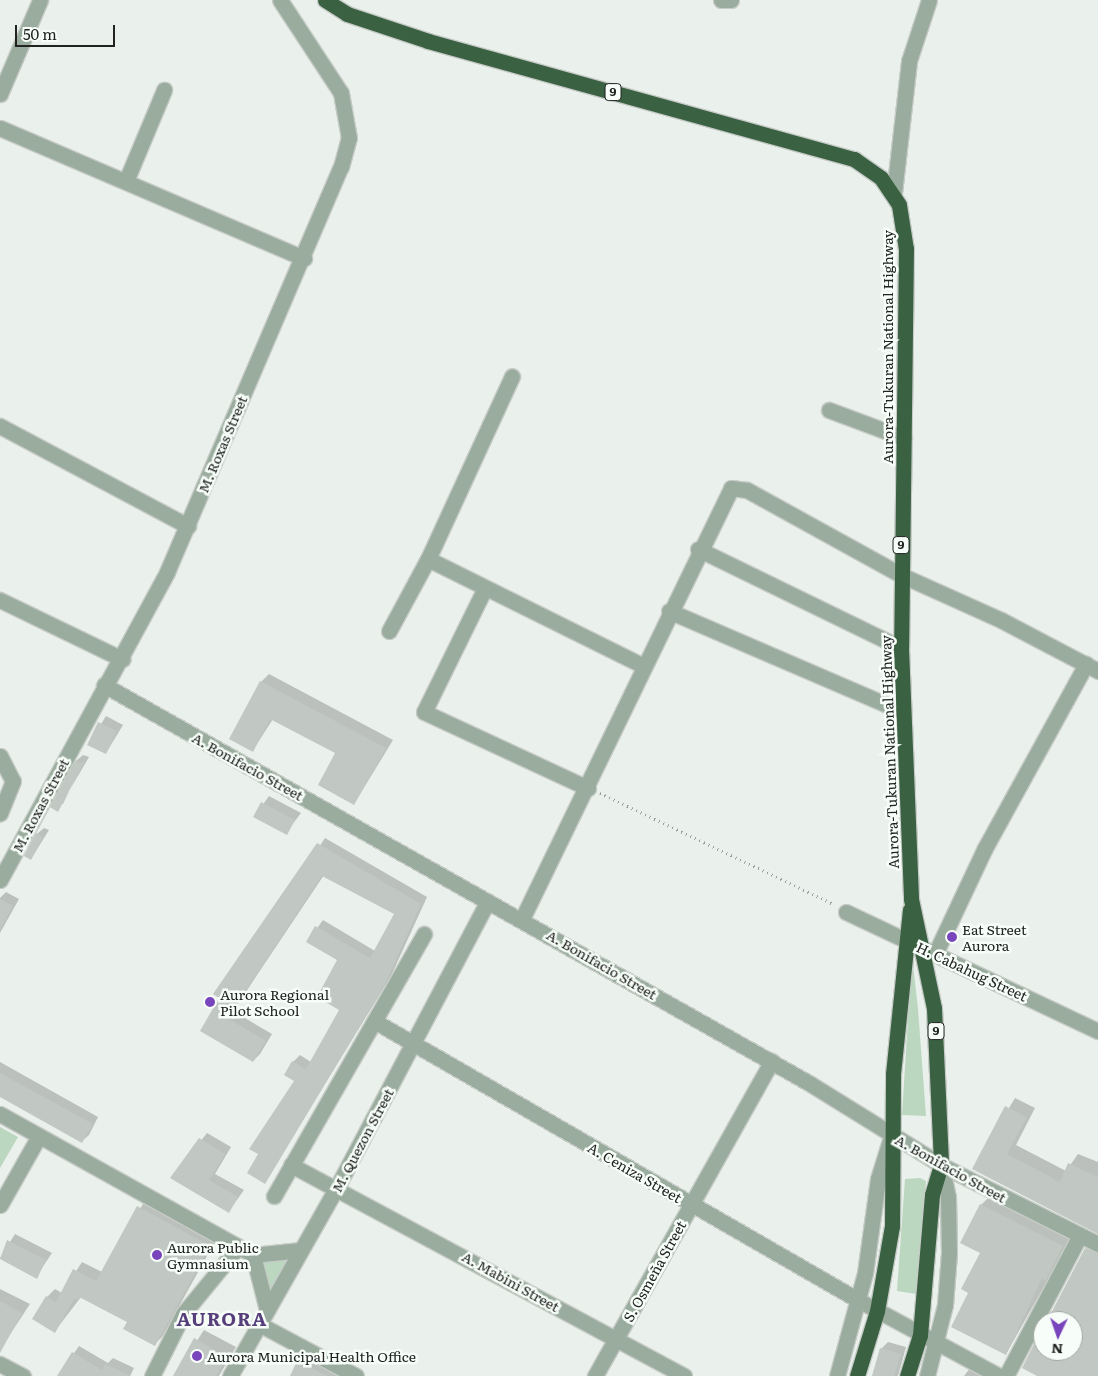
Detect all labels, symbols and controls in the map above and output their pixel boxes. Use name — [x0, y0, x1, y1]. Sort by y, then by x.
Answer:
scale bar — [18, 15, 118, 47]
text: 50 m — [23, 22, 57, 45]
road number: 9 — [604, 82, 622, 101]
street label: Aurora-Tukuran National Highway — [879, 230, 895, 464]
street label: M. Roxas Street — [194, 393, 250, 495]
road number: 9 — [892, 536, 910, 554]
street label: Aurora-Tukuran National Highway — [877, 635, 901, 869]
street label: A. Bonifacio Street — [190, 728, 306, 804]
street label: M. Roxas Street — [8, 755, 72, 855]
place label: Eat Street Aurora — [962, 921, 1027, 954]
street label: A. Bonifacio Street — [544, 926, 660, 1002]
marker: Eat Street Aurora — [946, 931, 958, 943]
street label: H. Cabahug Street — [914, 938, 1030, 1004]
place label: Aurora Regional Pilot School — [220, 986, 329, 1019]
marker: Aurora Regional Pilot School — [204, 996, 216, 1008]
road number: 9 — [927, 1021, 945, 1040]
street label: M. Quezon Street — [328, 1085, 396, 1195]
street label: A. Bonifacio Street — [893, 1130, 1009, 1206]
street label: A. Ceniza Street — [585, 1138, 685, 1206]
street label: S. Osmeña Street — [619, 1217, 689, 1325]
place label: Aurora Public Gymnasium — [167, 1239, 259, 1272]
street label: A. Mabini Street — [459, 1247, 563, 1315]
marker: Aurora Public Gymnasium — [151, 1249, 163, 1261]
district label: AURORA — [176, 1308, 268, 1330]
north arrow — [1033, 1311, 1083, 1361]
text: N — [1051, 1340, 1064, 1360]
place label: Aurora Municipal Health Office — [207, 1348, 416, 1364]
marker: Aurora Municipal Health Office — [191, 1350, 203, 1362]

